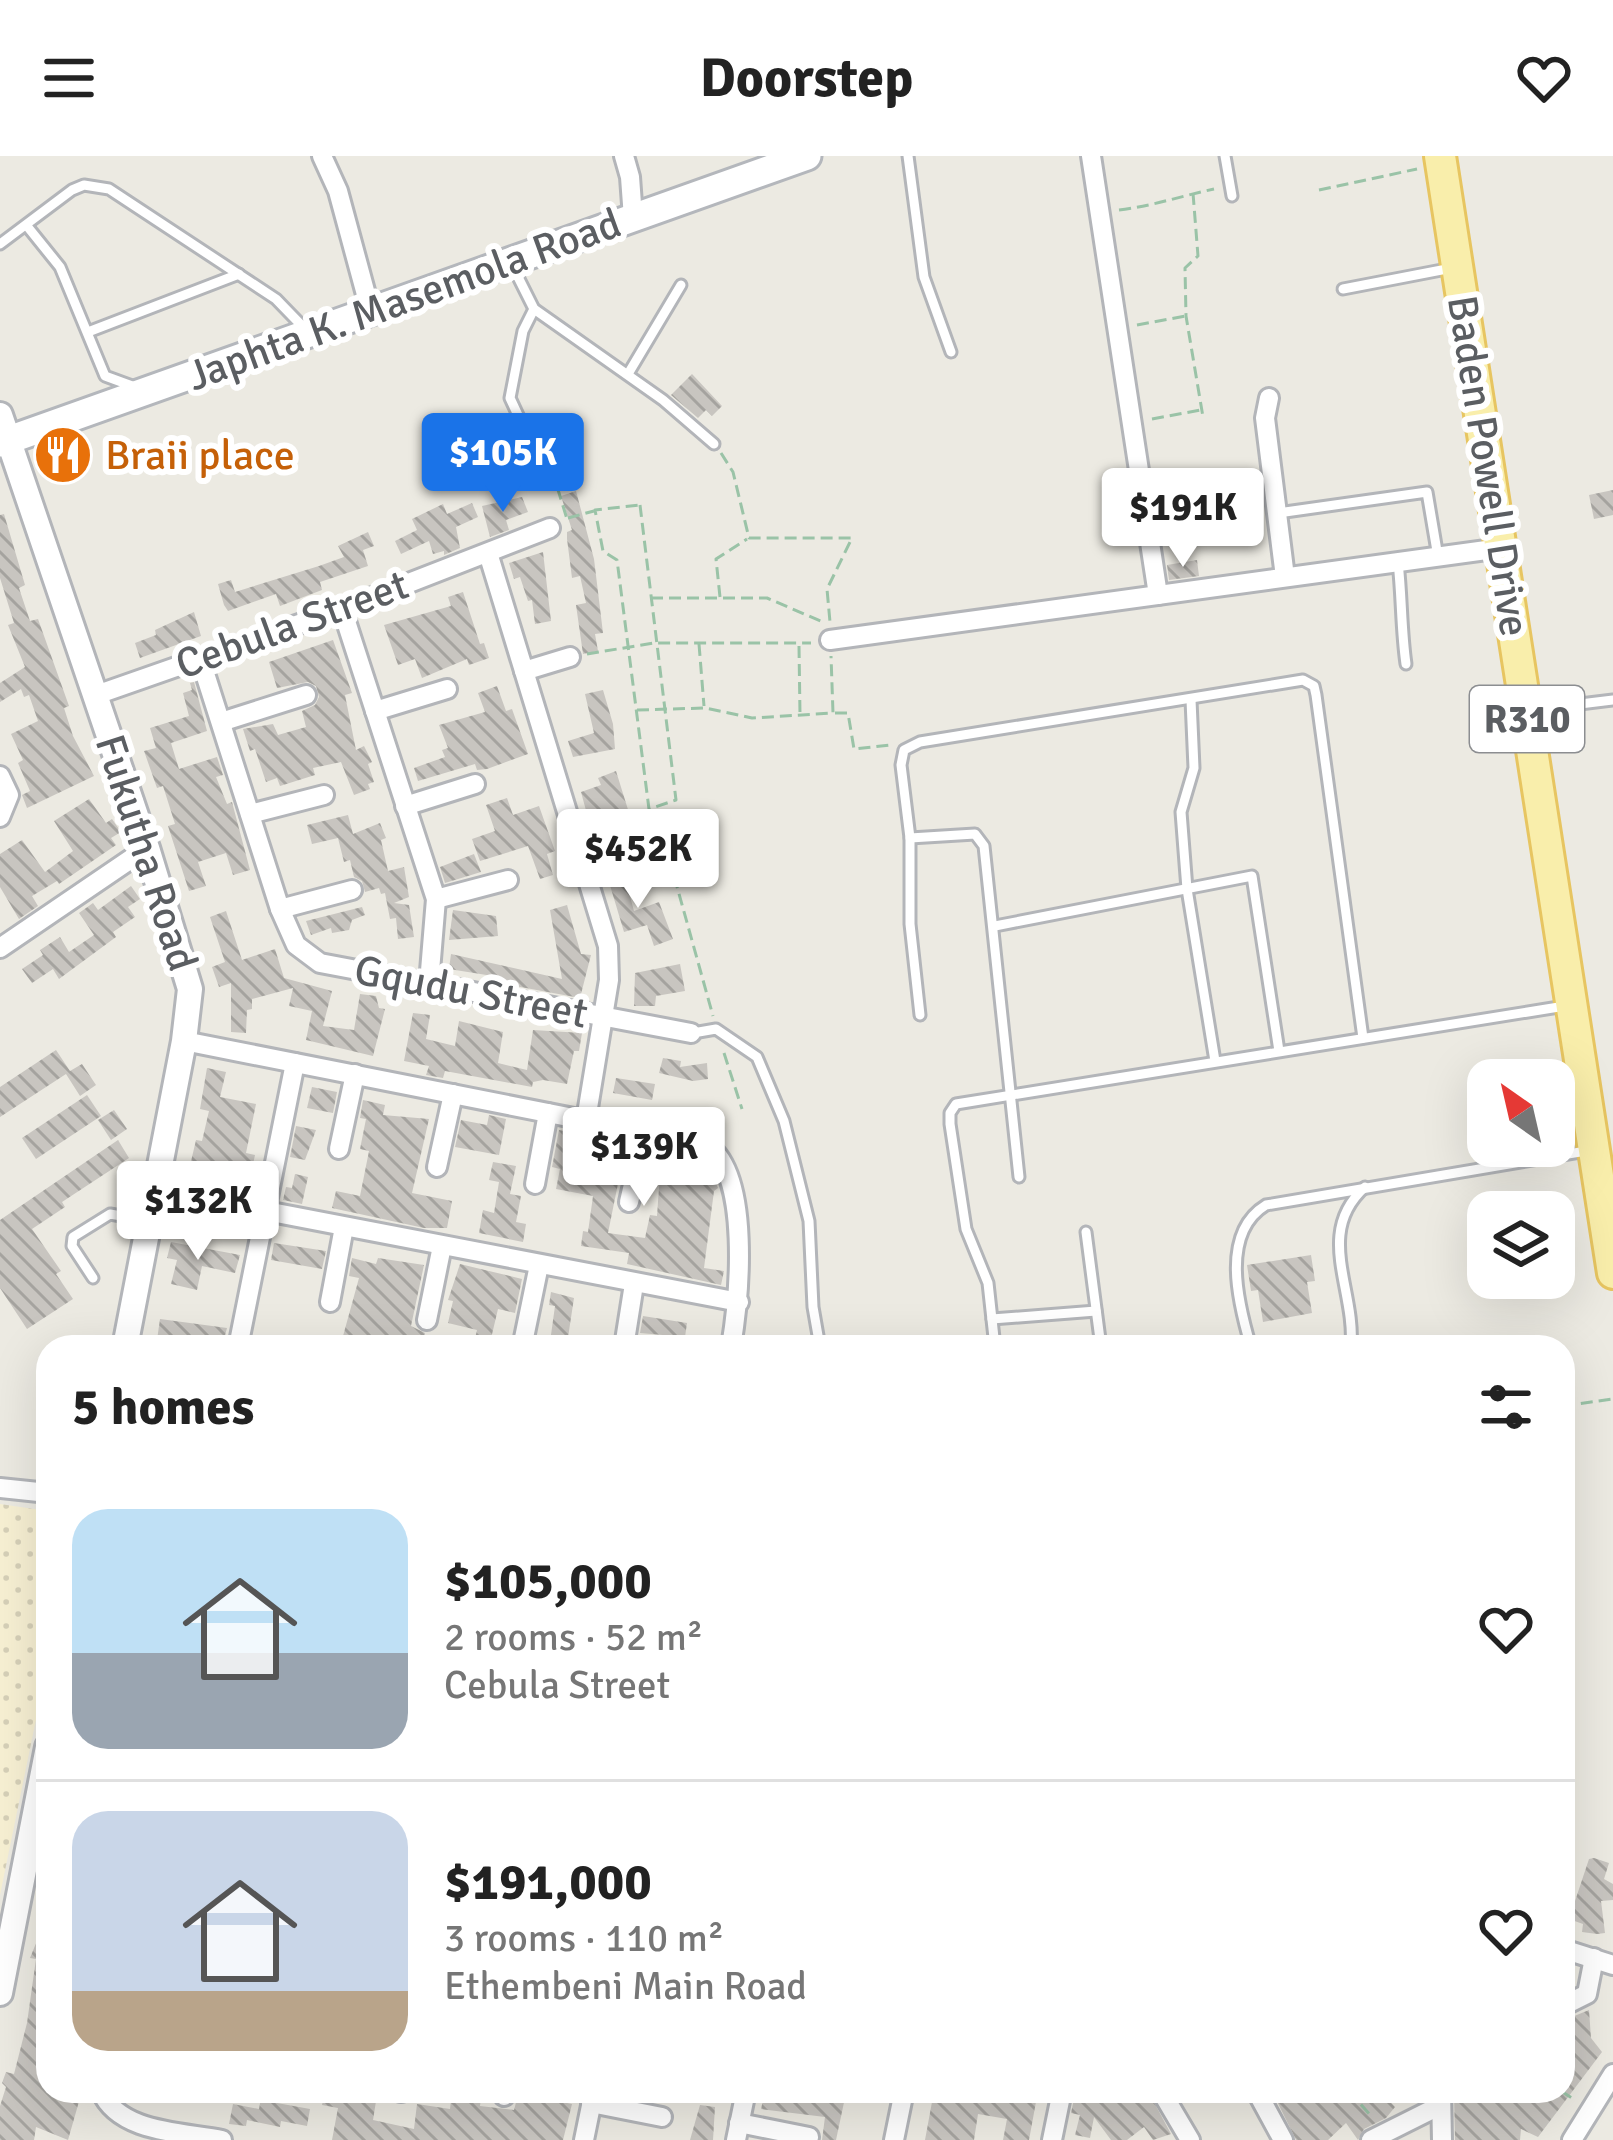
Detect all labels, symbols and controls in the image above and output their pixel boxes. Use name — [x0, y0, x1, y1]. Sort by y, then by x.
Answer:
icon: menu — [36, 45, 102, 111]
text: Doorstep — [700, 45, 913, 112]
icon: heart — [1511, 45, 1577, 111]
street label: Japhta K. Masemola Road — [180, 198, 628, 402]
street label: Baden Powell Drive — [1436, 292, 1540, 640]
pin: $105K — [419, 413, 587, 515]
restaurant icon: Braii place — [32, 424, 94, 486]
text: $105K — [449, 428, 557, 476]
place label: Braii place — [105, 430, 295, 481]
pin: $191K — [1099, 468, 1267, 570]
text: $191K — [1129, 483, 1237, 531]
street label: Cebula Street — [169, 559, 415, 691]
road number: R310 — [1470, 686, 1584, 752]
street label: Fukutha Road — [84, 729, 208, 977]
pin: $452K — [554, 809, 722, 911]
text: $452K — [584, 824, 692, 872]
street label: Gqudu Street — [350, 944, 592, 1040]
north arrow — [1467, 1059, 1575, 1167]
map controls — [1467, 1059, 1575, 1299]
pin: $139K — [560, 1107, 728, 1209]
text: $139K — [590, 1122, 698, 1170]
pin: $132K — [114, 1161, 282, 1263]
text: $132K — [144, 1176, 252, 1224]
button: layers — [1467, 1191, 1575, 1299]
icon: filters — [1473, 1374, 1539, 1440]
text: 5 homes — [72, 1376, 254, 1439]
text: $105,000 — [444, 1550, 652, 1613]
icon: home — [168, 1557, 312, 1701]
icon: heart — [1473, 1596, 1539, 1662]
text: 2 rooms · 52 m² — [444, 1613, 703, 1661]
text: Cebula Street — [444, 1661, 670, 1709]
text: $191,000 — [444, 1851, 652, 1914]
icon: home — [168, 1859, 312, 2003]
icon: heart — [1473, 1898, 1539, 1964]
text: 3 rooms · 110 m² — [444, 1914, 724, 1962]
text: Ethembeni Main Road — [444, 1962, 807, 2010]

